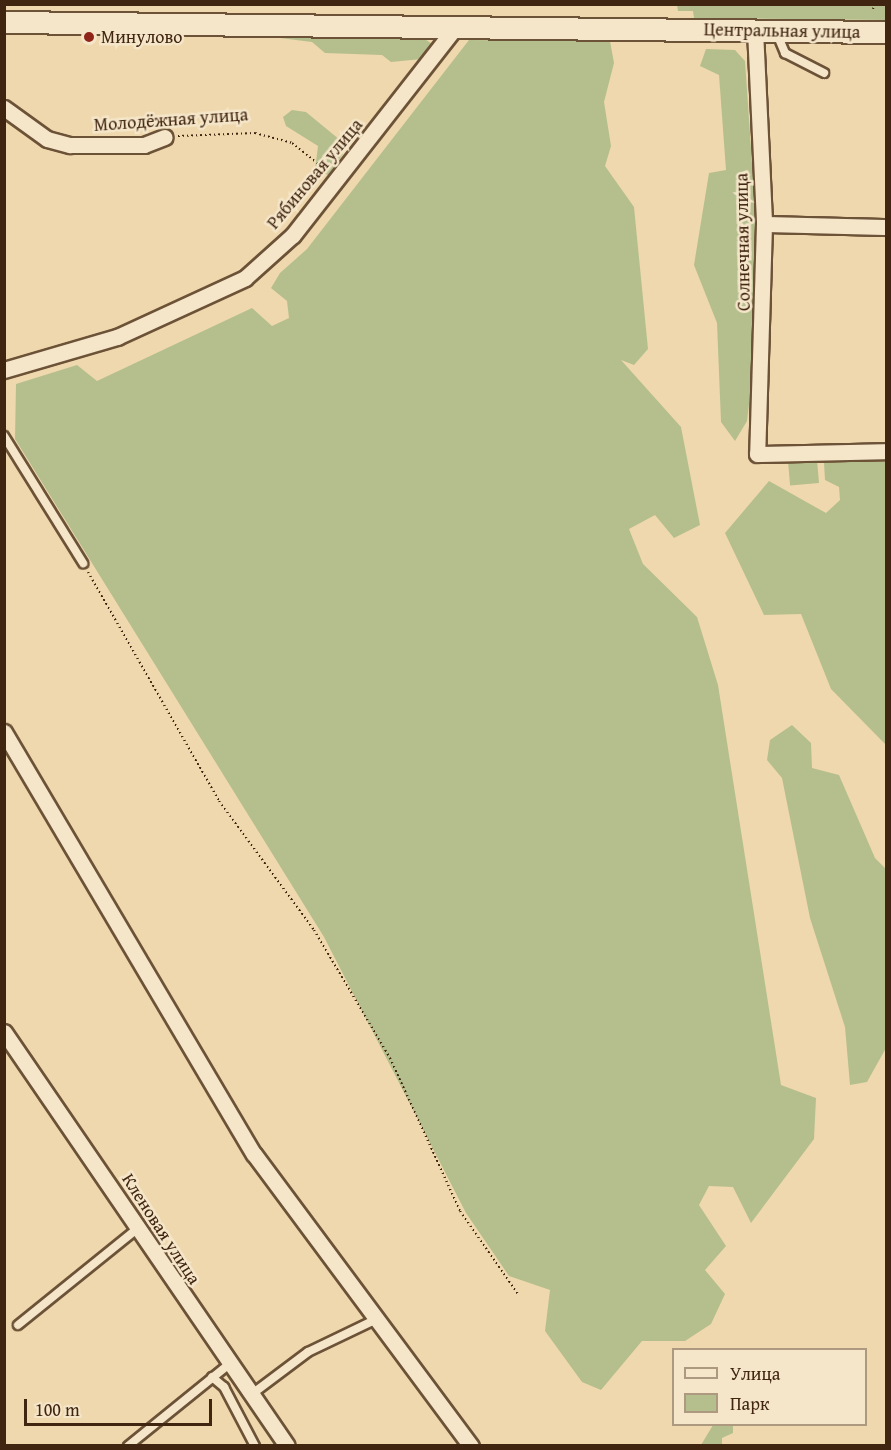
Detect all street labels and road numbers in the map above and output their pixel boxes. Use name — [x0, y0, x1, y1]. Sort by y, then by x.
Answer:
street label: Центральная улица — [704, 19, 860, 43]
street label: Молодёжная улица — [93, 104, 249, 136]
street label: Рябиновая улица — [263, 114, 367, 234]
street label: Солнечная улица — [731, 173, 755, 311]
street label: Кленовая улица — [117, 1169, 205, 1289]

